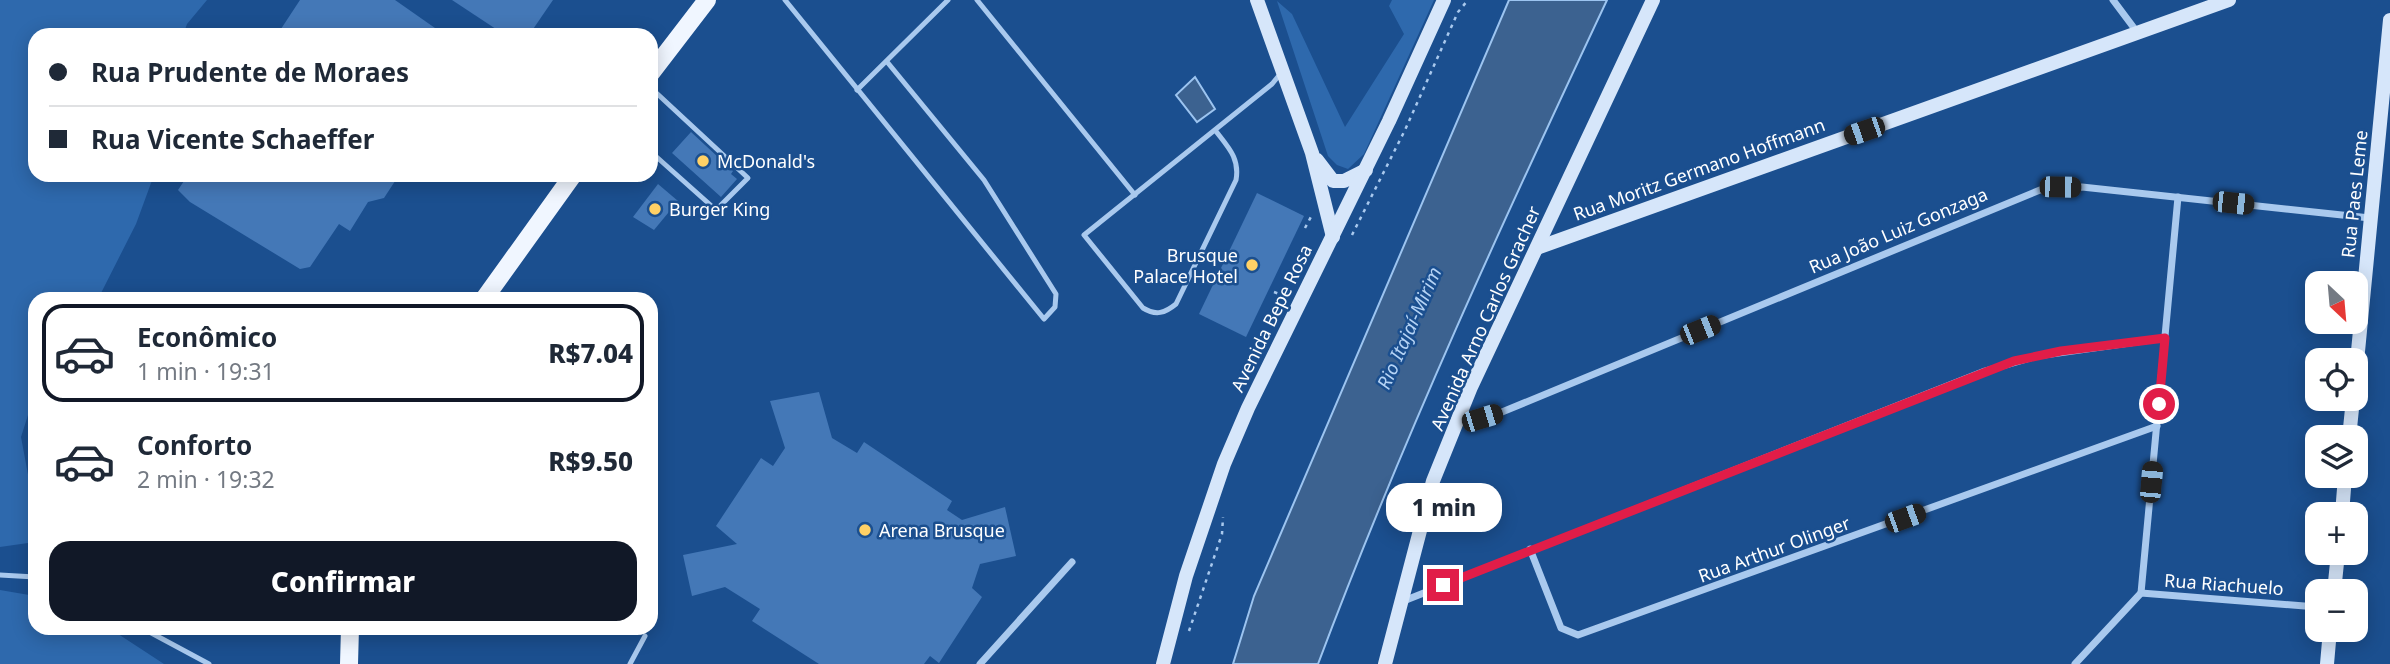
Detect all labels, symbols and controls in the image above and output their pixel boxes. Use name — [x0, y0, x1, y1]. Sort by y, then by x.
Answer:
text: Rua Prudente de Moraes — [91, 54, 409, 90]
street label: Rua Moritz Germano Hoffmann — [1570, 112, 1828, 226]
car — [1841, 114, 1888, 148]
text: Rua Vicente Schaeffer — [91, 121, 374, 157]
street label: Rua Paes Leme — [2335, 129, 2373, 259]
place label: McDonald's — [717, 149, 815, 173]
marker: McDonald's — [695, 153, 711, 169]
car — [2039, 176, 2082, 198]
street label: Rua João Luiz Gonzaga — [1805, 181, 1991, 279]
car — [2212, 190, 2255, 216]
place label: Burger King — [669, 197, 770, 221]
marker: Burger King — [647, 201, 663, 217]
street label: Avenida Arno Carlos Gracher — [1425, 201, 1546, 434]
street label: Avenida Bepe Rosa — [1225, 240, 1317, 396]
place label: Brusque Palace Hotel — [1133, 243, 1238, 288]
marker: Brusque Palace Hotel — [1244, 257, 1260, 273]
water label: Rio Itajaí-Mirim — [1370, 263, 1448, 393]
north arrow — [2305, 271, 2368, 334]
map controls — [2305, 271, 2368, 642]
car — [1677, 312, 1724, 348]
text: Econômico — [137, 319, 277, 355]
icon: car — [53, 322, 116, 385]
text: R$7.04 — [548, 335, 633, 371]
button: locate — [2305, 348, 2368, 411]
text: 1 min · 19:31 — [137, 355, 275, 387]
route start — [2143, 388, 2175, 420]
car — [1459, 402, 1506, 434]
button: layers — [2305, 425, 2368, 488]
text: Conforto — [137, 427, 252, 463]
icon: car — [53, 430, 116, 493]
text: R$9.50 — [548, 443, 633, 479]
car — [2139, 460, 2164, 504]
text: 2 min · 19:32 — [137, 463, 275, 495]
callout: 1 min — [1385, 484, 1501, 532]
text: 1 min — [1412, 491, 1476, 523]
car — [1882, 501, 1929, 535]
button: + — [2305, 502, 2368, 565]
street label: Rua Arthur Olinger — [1695, 510, 1854, 588]
place label: Arena Brusque — [879, 518, 1005, 542]
marker: Arena Brusque — [857, 522, 873, 538]
button: Confirmar — [49, 541, 637, 621]
street label: Rua Riachuelo — [2164, 568, 2284, 600]
route end — [1427, 569, 1459, 601]
button: − — [2305, 579, 2368, 642]

